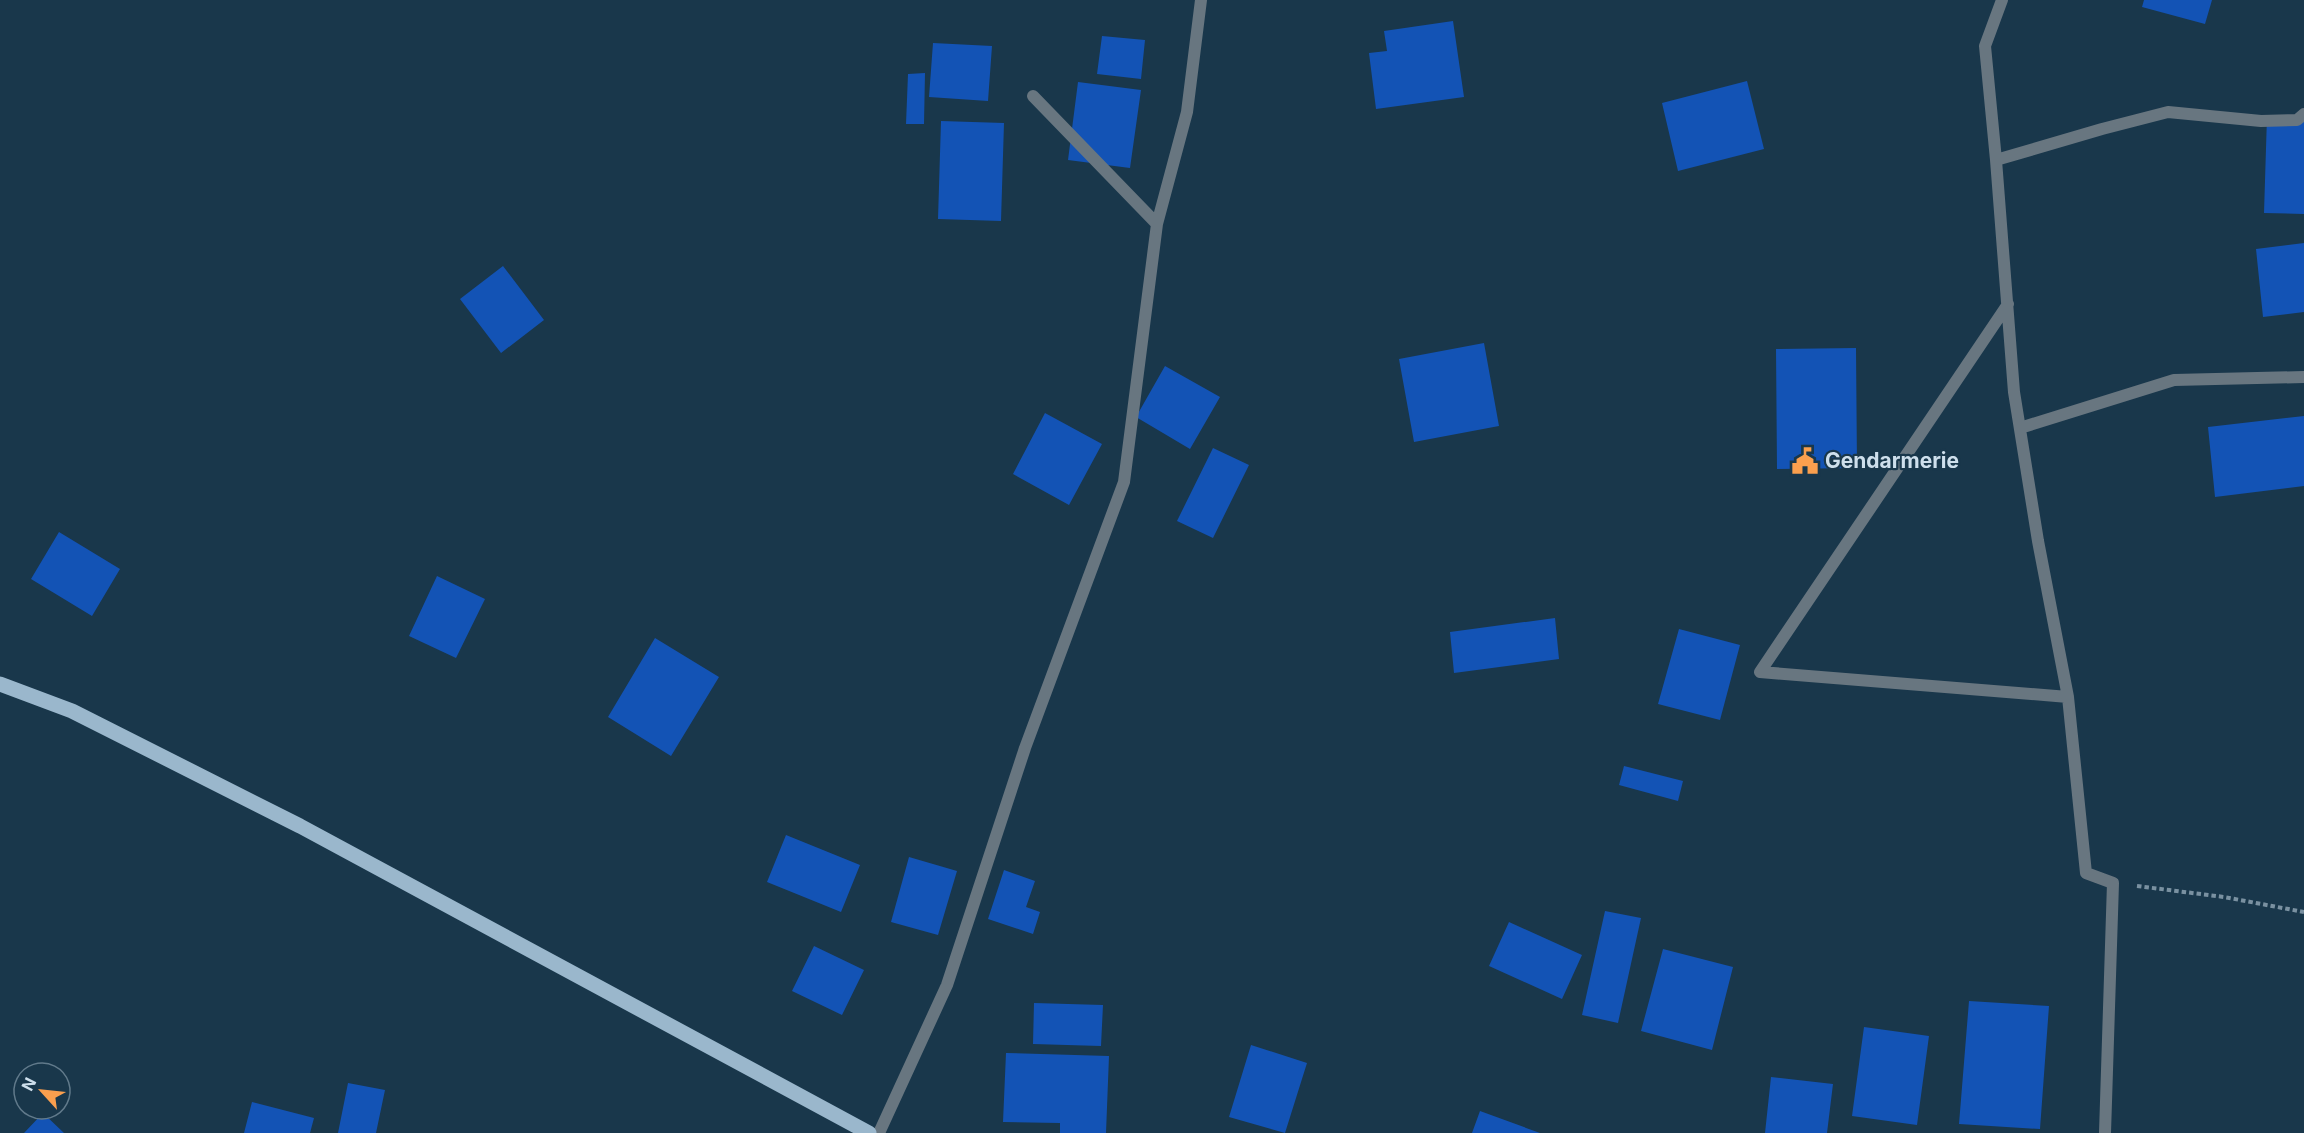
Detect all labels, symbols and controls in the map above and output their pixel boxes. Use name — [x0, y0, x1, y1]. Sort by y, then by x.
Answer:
public building icon: Gendarmerie — [1790, 446, 1820, 476]
place label: Gendarmerie — [1825, 448, 1959, 473]
north arrow — [12, 1061, 72, 1121]
text: N — [17, 1074, 40, 1094]

